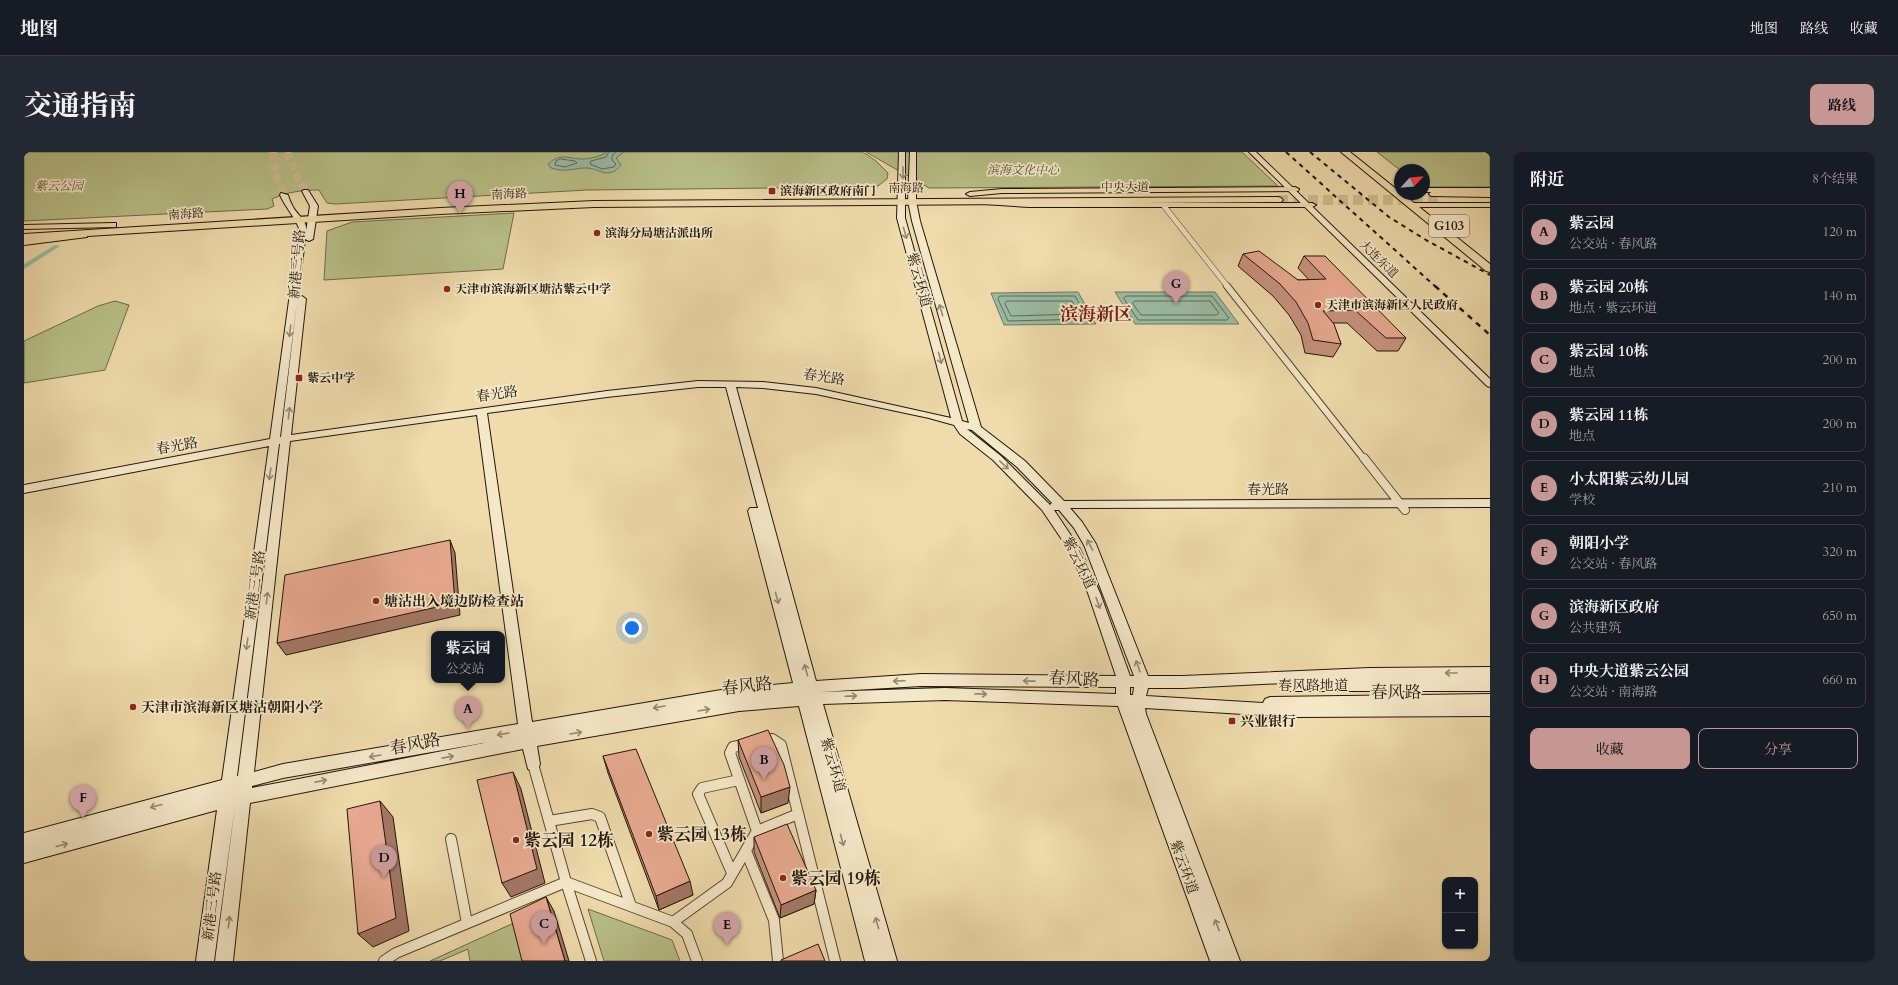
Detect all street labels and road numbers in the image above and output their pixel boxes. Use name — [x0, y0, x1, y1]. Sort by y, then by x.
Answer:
street label: 中央大道 — [1101, 179, 1149, 195]
street label: 南海路 — [888, 180, 924, 196]
street label: 南海路 — [491, 185, 527, 203]
street label: 南海路 — [167, 205, 205, 223]
road number: G103 — [1429, 215, 1469, 237]
street label: 新港三号路 — [284, 228, 310, 300]
street label: 大连东道 — [1356, 237, 1402, 281]
street label: 紫云环道 — [902, 250, 936, 310]
street label: 春光路 — [802, 364, 846, 390]
street label: 春光路 — [475, 382, 519, 406]
street label: 春光路 — [155, 433, 199, 459]
street label: 春光路 — [1247, 480, 1289, 499]
street label: 紫云环道 — [1058, 534, 1100, 592]
street label: 新港三号路 — [241, 549, 269, 621]
street label: 春风路 — [1048, 666, 1100, 692]
street label: 春风路 — [720, 672, 774, 700]
street label: 春风路地道 — [1278, 676, 1348, 695]
street label: 春风路 — [1371, 681, 1422, 704]
street label: 春风路 — [388, 728, 442, 760]
street label: 紫云环道 — [816, 735, 850, 795]
street label: 紫云环道 — [1165, 837, 1203, 897]
street label: 新港三号路 — [198, 870, 226, 942]

